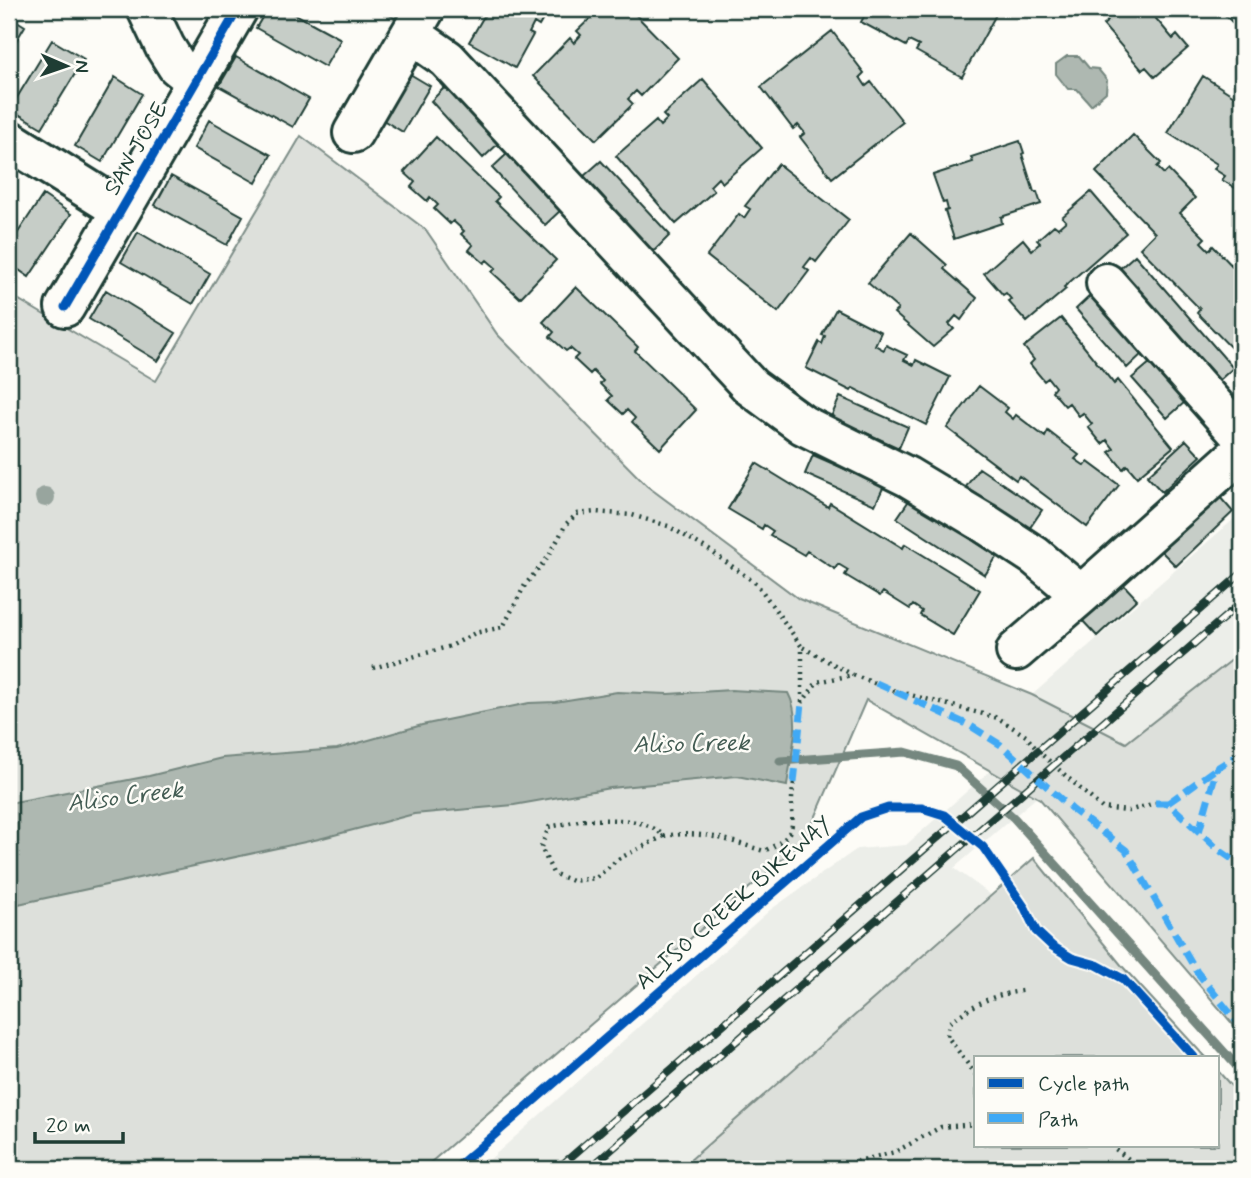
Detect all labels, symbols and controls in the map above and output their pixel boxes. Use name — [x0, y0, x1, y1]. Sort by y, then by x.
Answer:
north arrow — [32, 32, 102, 102]
text: N — [69, 60, 94, 73]
street label: SAN JOSE — [98, 97, 176, 201]
water label: Aliso Creek — [633, 728, 751, 761]
water label: Aliso Creek — [65, 775, 187, 820]
street label: ALISO CREEK BIKEWAY — [630, 810, 839, 997]
legend — [974, 1056, 1220, 1146]
text: Cycle path — [1038, 1070, 1129, 1098]
scale bar — [35, 1101, 122, 1145]
text: Path — [1038, 1106, 1078, 1134]
text: 20 m — [46, 1112, 91, 1140]

